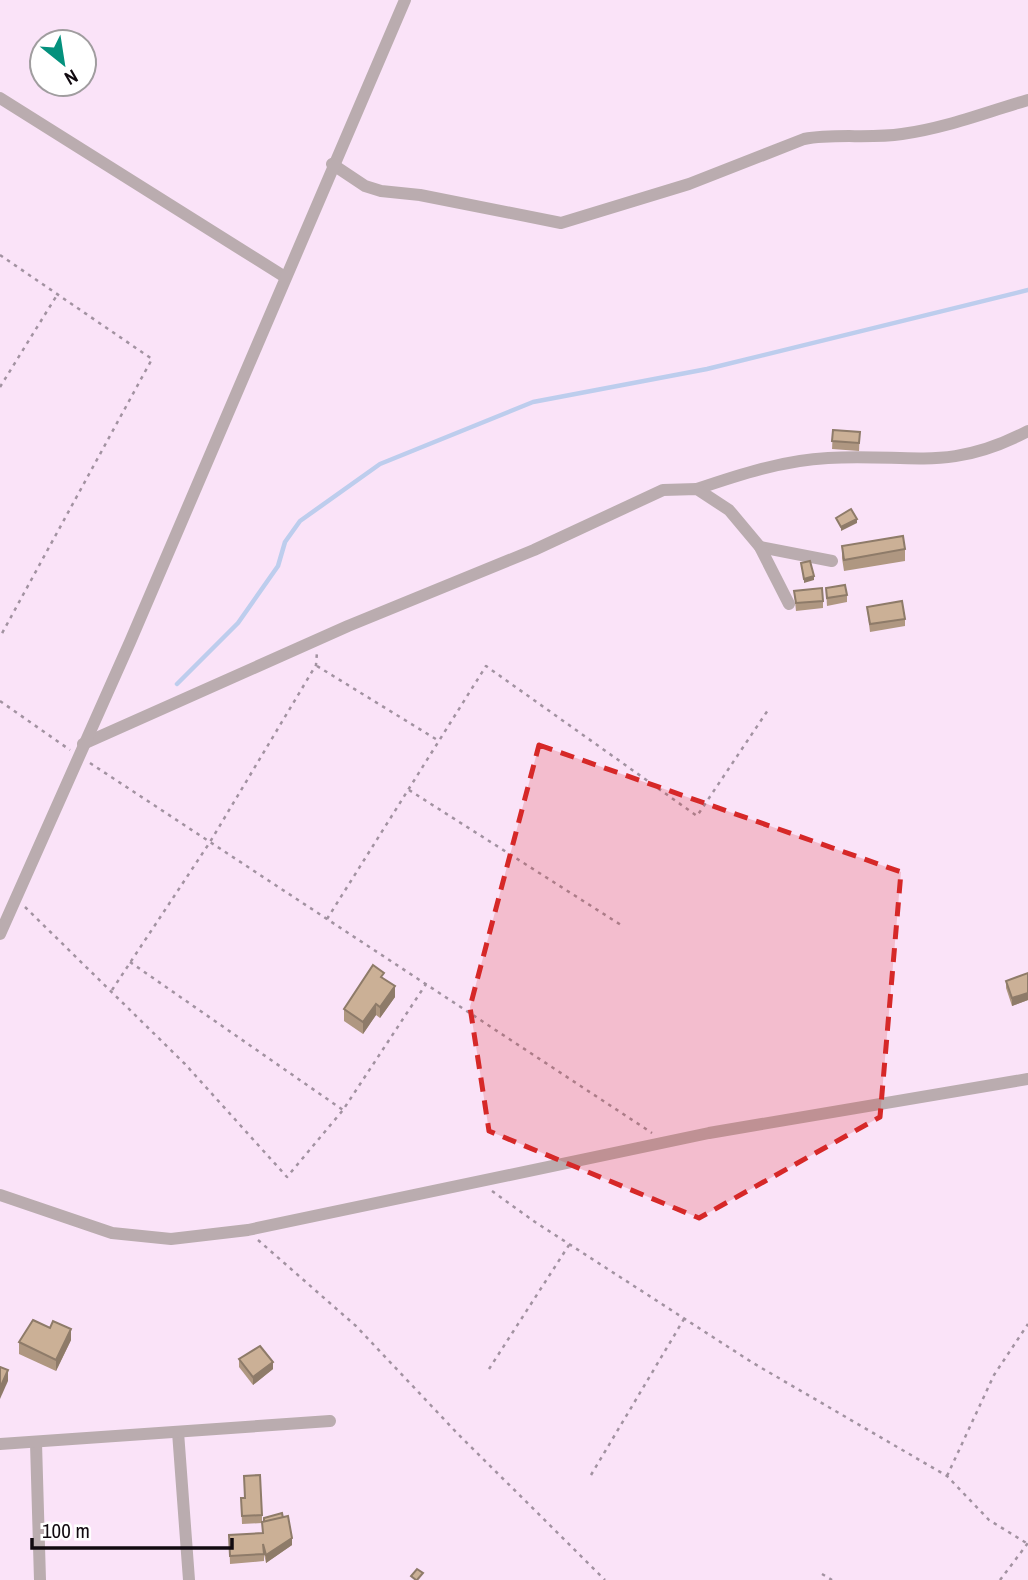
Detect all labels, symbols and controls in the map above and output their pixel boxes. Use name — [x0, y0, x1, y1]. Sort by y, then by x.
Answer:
north arrow — [28, 28, 98, 98]
text: N — [60, 64, 83, 92]
scale bar — [32, 1506, 231, 1550]
text: 100 m — [42, 1516, 90, 1545]

